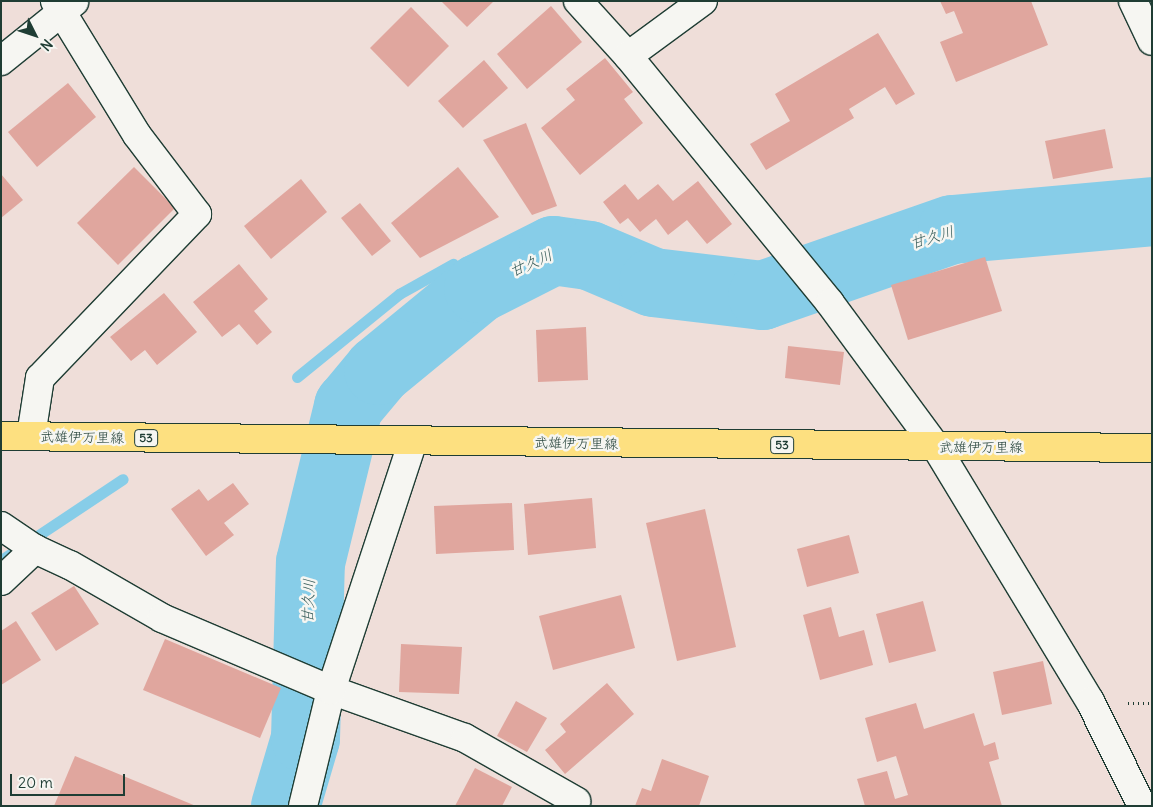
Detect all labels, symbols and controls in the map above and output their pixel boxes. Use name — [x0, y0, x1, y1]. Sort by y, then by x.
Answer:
north arrow — [10, 10, 60, 60]
text: N — [36, 35, 56, 54]
water label: 甘久川 — [908, 222, 956, 252]
water label: 甘久川 — [507, 246, 555, 280]
street label: 武雄伊万里線 — [40, 428, 124, 446]
road number: 53 — [134, 428, 158, 448]
street label: 武雄伊万里線 — [534, 434, 618, 452]
road number: 53 — [770, 436, 794, 454]
street label: 武雄伊万里線 — [939, 439, 1023, 455]
water label: 甘久川 — [298, 578, 318, 624]
scale bar — [12, 764, 128, 796]
text: 20 m — [18, 773, 53, 792]

